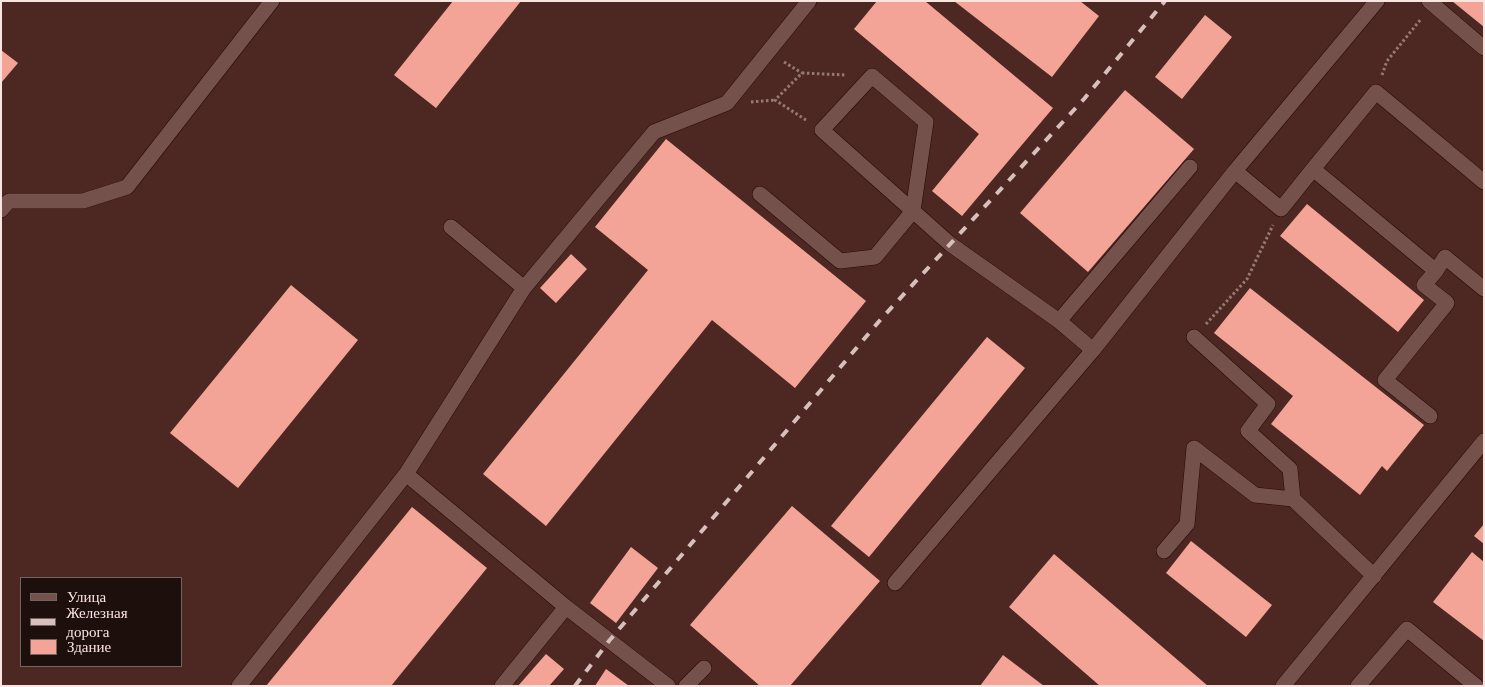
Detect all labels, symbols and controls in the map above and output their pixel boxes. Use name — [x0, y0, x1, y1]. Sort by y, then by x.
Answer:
legend — [20, 577, 182, 667]
text: Улица — [67, 587, 106, 606]
text: Железная дорога — [66, 603, 128, 641]
text: Здание — [67, 637, 111, 656]

